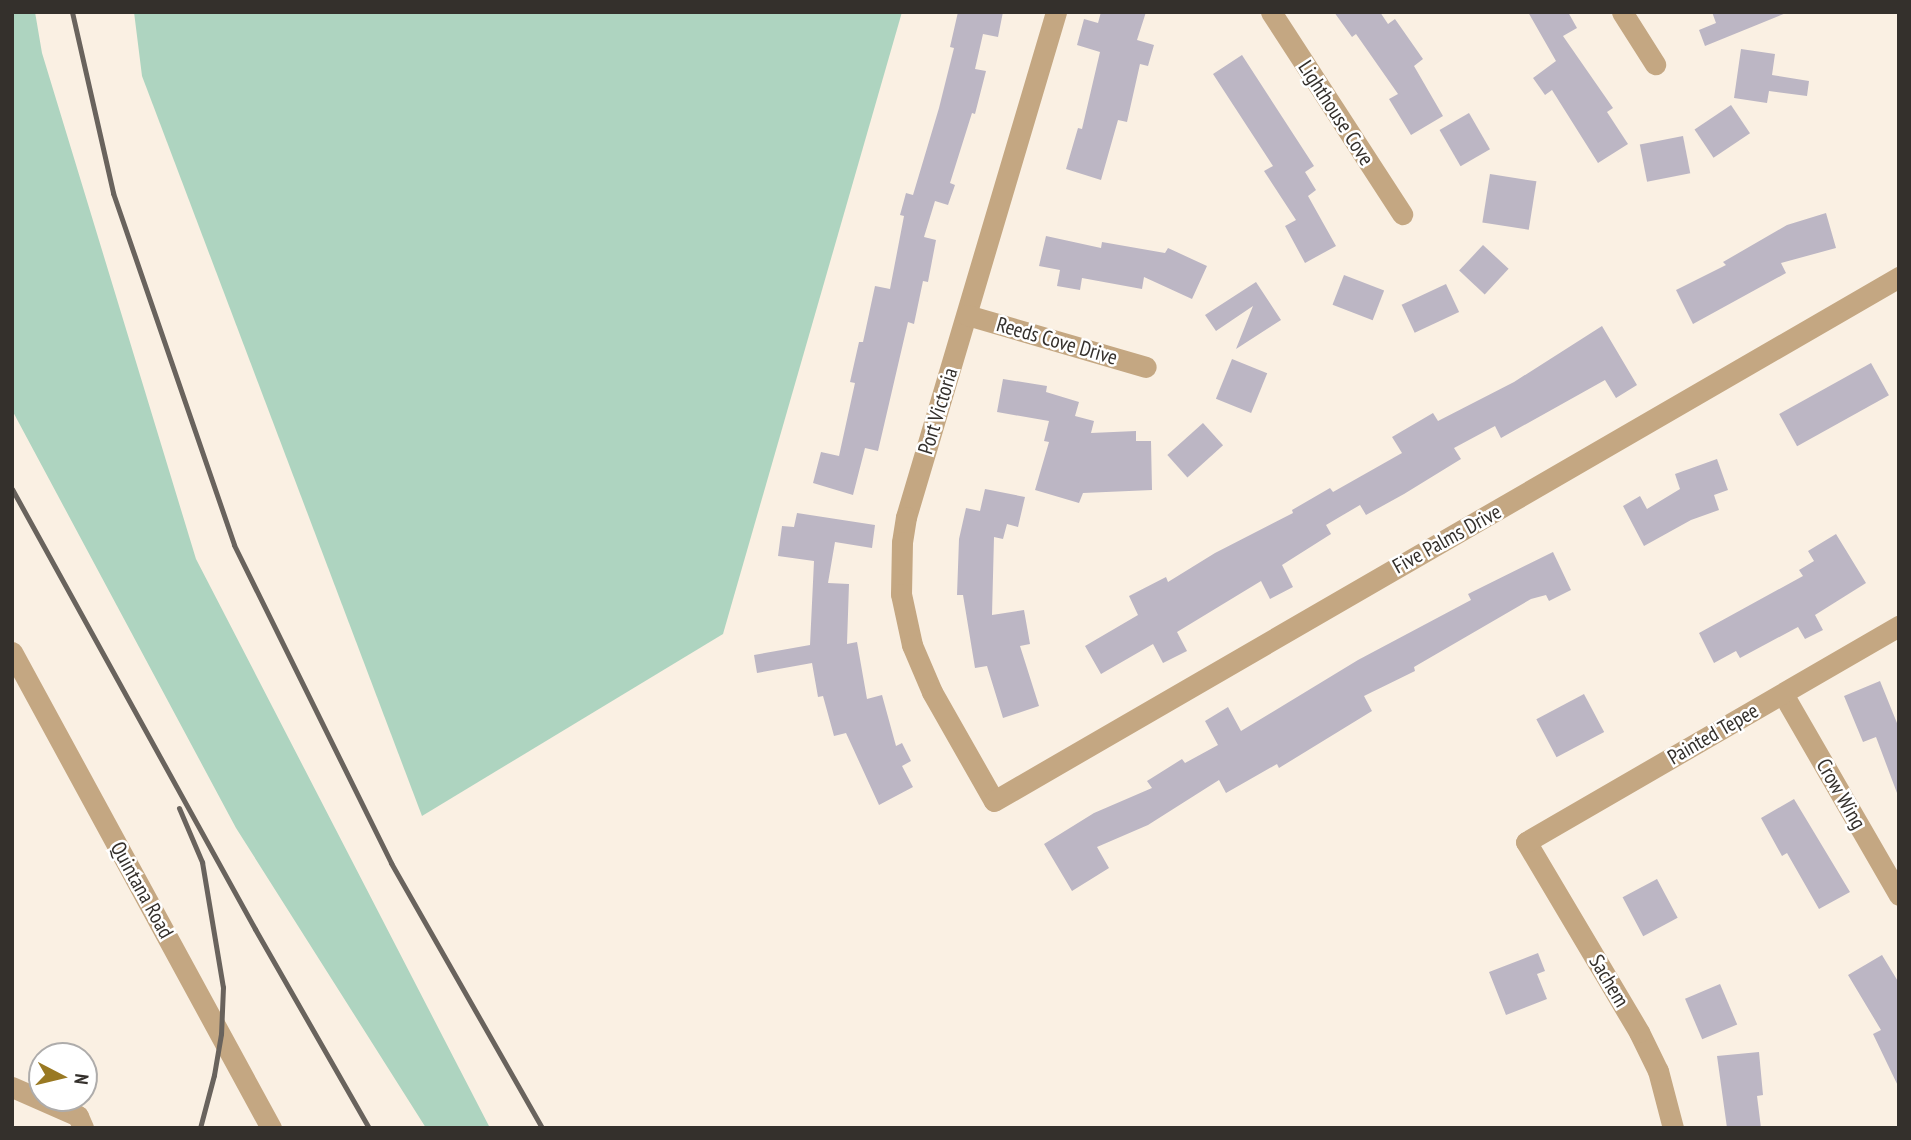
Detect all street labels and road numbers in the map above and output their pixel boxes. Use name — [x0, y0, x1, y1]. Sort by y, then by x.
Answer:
street label: Lighthouse Cove — [1293, 56, 1379, 170]
street label: Reeds Cove Drive — [994, 312, 1120, 370]
street label: Port Victoria — [913, 364, 963, 458]
street label: Five Palms Drive — [1388, 499, 1506, 579]
street label: Painted Tepee — [1663, 698, 1763, 770]
street label: Crow Wing — [1811, 754, 1871, 834]
street label: Quintana Road — [105, 837, 179, 943]
street label: Sachem — [1584, 950, 1634, 1012]

